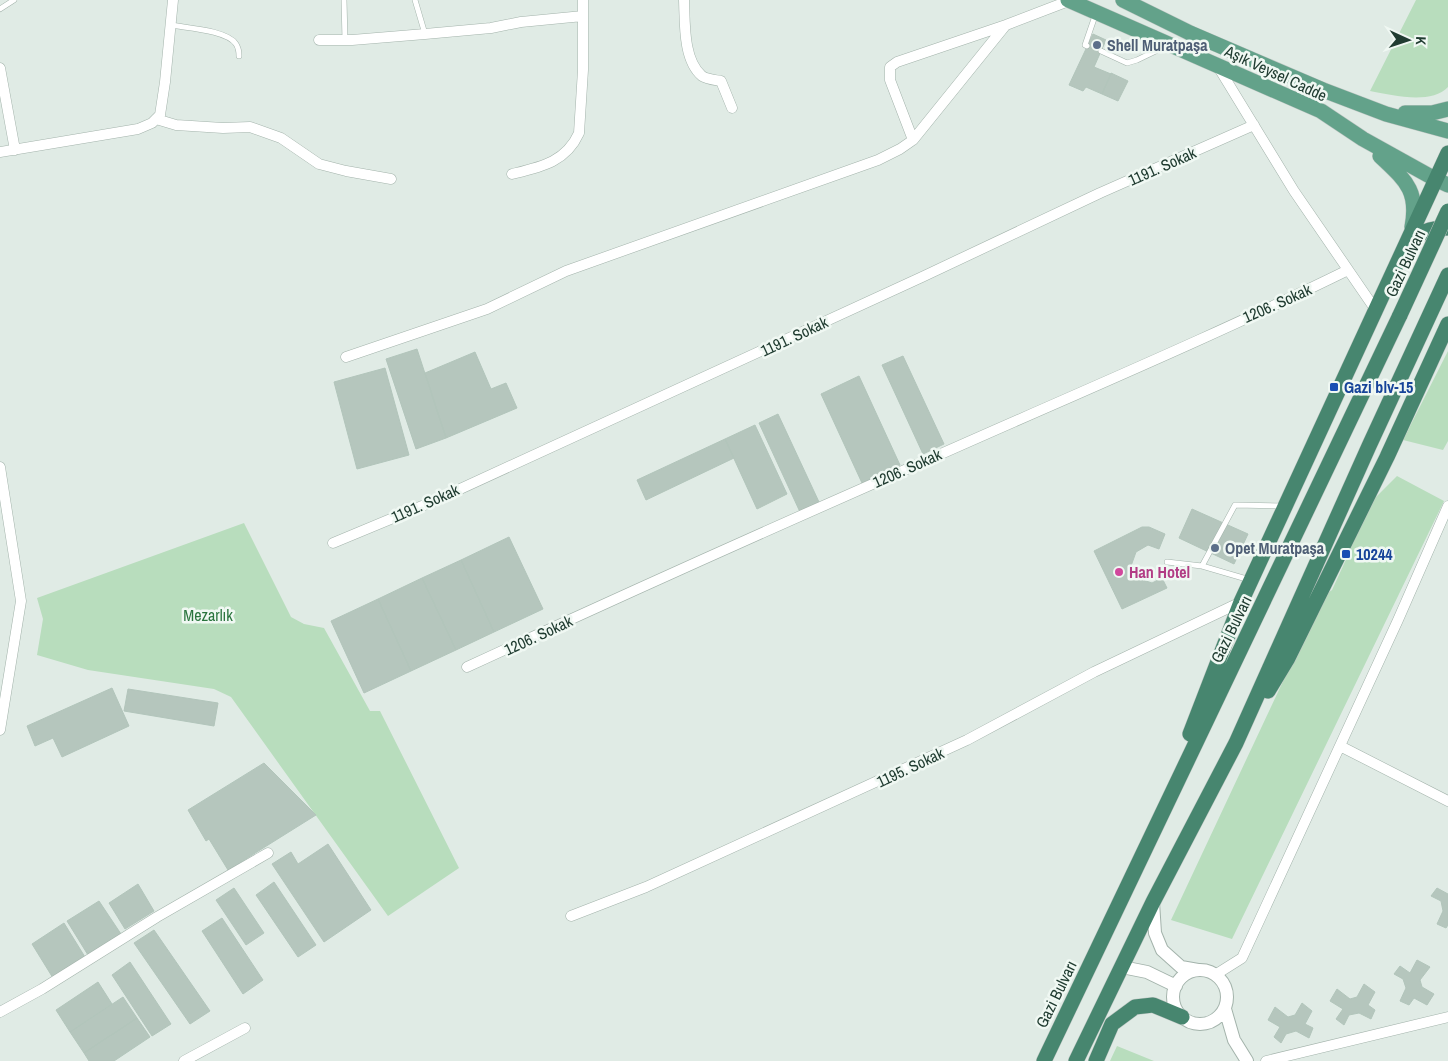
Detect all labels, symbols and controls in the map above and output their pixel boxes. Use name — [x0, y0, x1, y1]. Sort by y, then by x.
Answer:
north arrow — [1383, 15, 1433, 65]
place label: Shell Muratpaşa — [1107, 34, 1208, 56]
text: K — [1412, 36, 1430, 46]
marker: Shell Muratpaşa — [1091, 39, 1103, 51]
street label: Aşık Veysel Cadde — [1221, 39, 1331, 106]
street label: 1191. Sokak — [1125, 141, 1200, 191]
street label: Gazi Bulvarı — [1380, 226, 1430, 300]
street label: 1206. Sokak — [1239, 278, 1315, 328]
street label: 1191. Sokak — [757, 311, 832, 361]
place label: Gazi blv-15 — [1344, 376, 1413, 398]
marker: Gazi blv-15 — [1328, 381, 1340, 393]
street label: 1206. Sokak — [869, 443, 945, 493]
street label: 1191. Sokak — [388, 478, 463, 528]
place label: Opet Muratpaşa — [1225, 537, 1325, 559]
marker: Opet Muratpaşa — [1209, 542, 1221, 554]
place label: 10244 — [1356, 543, 1393, 565]
marker: 10244 — [1340, 548, 1352, 560]
place label: Han Hotel — [1129, 561, 1190, 583]
marker: Han Hotel — [1113, 566, 1125, 578]
street label: Gazi Bulvarı — [1205, 592, 1257, 666]
park label: Mezarlık — [183, 604, 233, 626]
street label: 1206. Sokak — [500, 609, 576, 660]
street label: 1195. Sokak — [873, 742, 948, 792]
street label: Gazi Bulvarı — [1030, 957, 1082, 1031]

